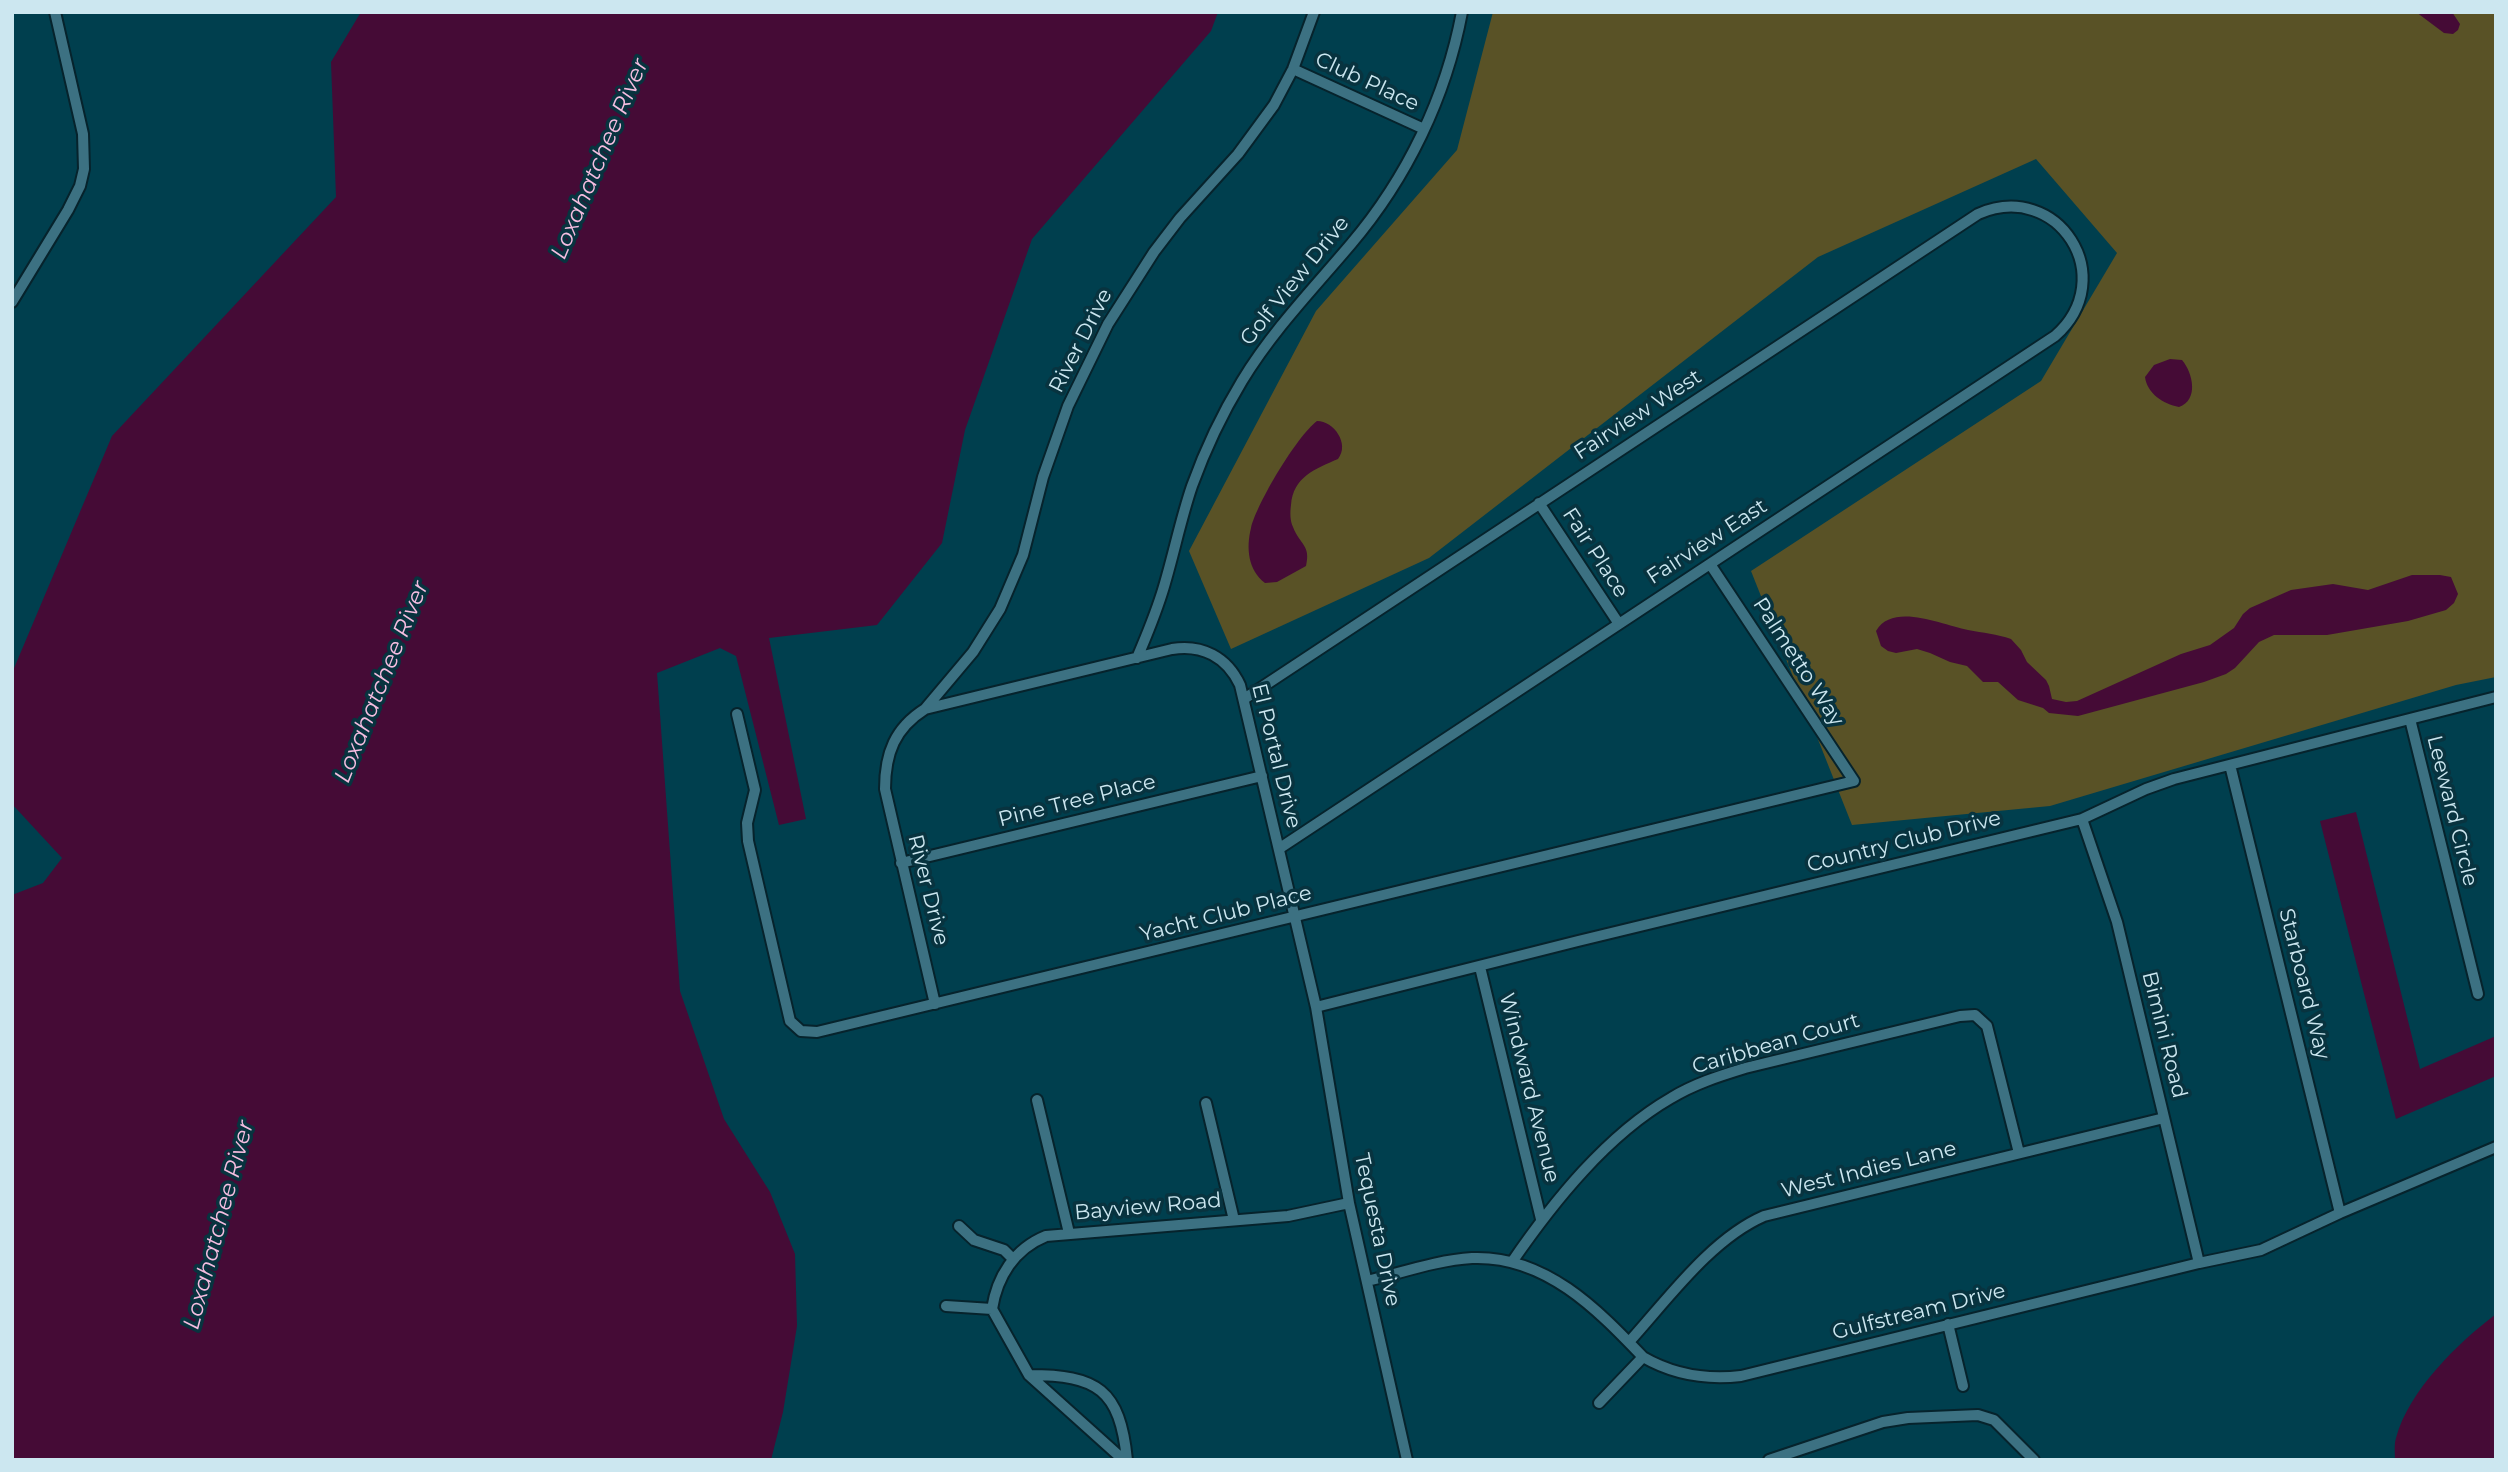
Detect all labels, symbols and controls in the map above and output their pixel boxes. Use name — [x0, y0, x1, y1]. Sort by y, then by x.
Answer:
street label: Club Place — [1311, 47, 1423, 117]
water label: Loxahatchee River — [545, 55, 655, 263]
street label: Golf View Drive — [1235, 211, 1355, 351]
street label: River Drive — [1044, 285, 1118, 397]
street label: Fairview West — [1570, 364, 1706, 466]
street label: Fairview East — [1642, 494, 1772, 590]
street label: Fair Place — [1557, 503, 1633, 603]
water label: Loxahatchee River — [329, 577, 435, 787]
street label: Palmetto Way — [1747, 593, 1849, 731]
street label: El Portal Drive — [1246, 681, 1306, 831]
street label: Leeward Circle — [2421, 733, 2483, 889]
street label: Pine Tree Place — [996, 769, 1158, 833]
street label: Country Club Drive — [1804, 806, 2004, 878]
street label: River Drive — [902, 832, 954, 948]
street label: Yacht Club Place — [1138, 880, 1314, 948]
street label: Starboard Way — [2273, 906, 2335, 1062]
street label: Bimini Road — [2136, 969, 2192, 1101]
street label: Windward Avenue — [1493, 991, 1565, 1185]
street label: Caribbean Court — [1689, 1008, 1863, 1080]
water label: Loxahatchee River — [178, 1118, 260, 1332]
street label: West Indies Lane — [1779, 1136, 1959, 1204]
street label: Tequesta Drive — [1348, 1151, 1406, 1309]
street label: Bayview Road — [1073, 1188, 1223, 1226]
street label: Gulfstream Drive — [1830, 1278, 2008, 1346]

